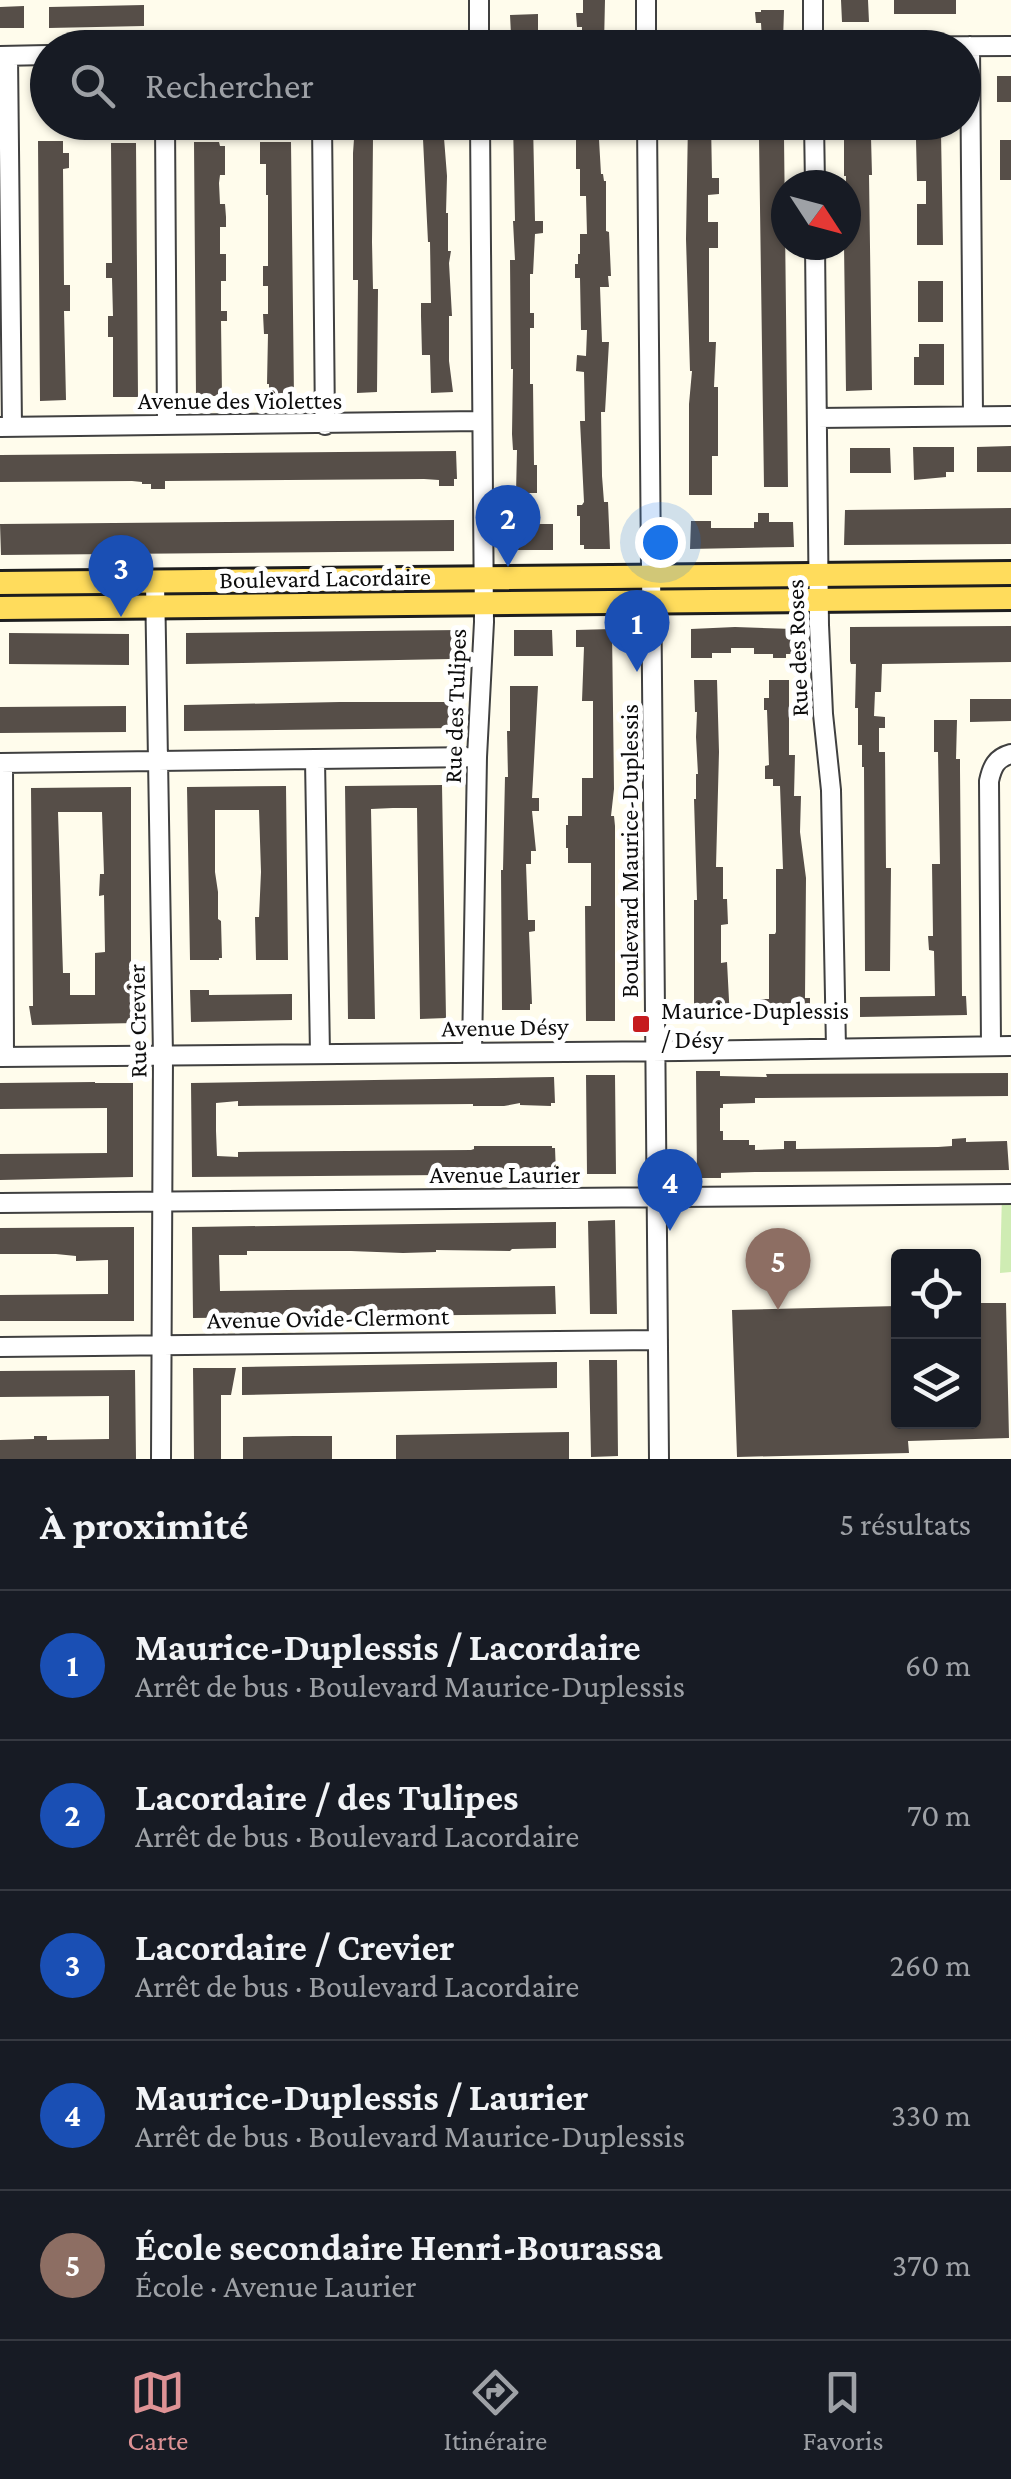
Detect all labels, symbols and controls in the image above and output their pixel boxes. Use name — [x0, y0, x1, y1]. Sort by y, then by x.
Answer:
search box — [30, 30, 981, 140]
icon: search — [65, 58, 120, 113]
text: Rechercher — [145, 64, 314, 106]
north arrow — [771, 170, 861, 260]
street label: Avenue des Violettes — [138, 387, 342, 414]
pin: 2 — [476, 484, 540, 567]
your location — [635, 517, 686, 568]
pin: 3 — [88, 534, 154, 617]
street label: Boulevard Lacordaire — [219, 563, 431, 593]
street label: Rue des Roses — [781, 579, 813, 717]
pin: 1 — [604, 590, 670, 672]
street label: Rue des Tulipes — [439, 628, 472, 784]
street label: Boulevard Maurice-Duplessis — [616, 704, 644, 998]
street label: Rue Crevier — [123, 963, 151, 1078]
place label: Maurice-Duplessis / Désy — [661, 997, 849, 1054]
street label: Avenue Désy — [441, 1012, 569, 1043]
marker: Maurice-Duplessis / Désy — [630, 1013, 652, 1035]
pin: 4 — [638, 1148, 702, 1231]
street label: Avenue Laurier — [430, 1161, 581, 1188]
pin: 5 — [746, 1228, 810, 1310]
map controls — [891, 1249, 981, 1429]
button: locate — [891, 1249, 981, 1339]
street label: Avenue Ovide-Clermont — [207, 1302, 450, 1334]
button: layers — [891, 1339, 981, 1429]
text: À proximité — [40, 1501, 248, 1548]
text: 5 résultats — [839, 1506, 971, 1542]
text: Maurice-Duplessis / Lacordaire — [135, 1626, 641, 1668]
text: 1 — [67, 1647, 78, 1683]
text: 60 m — [905, 1647, 971, 1683]
text: Arrêt de bus · Boulevard Maurice-Duplessis — [135, 1668, 685, 1704]
text: Lacordaire / des Tulipes — [135, 1776, 519, 1818]
text: 2 — [64, 1797, 81, 1833]
text: 70 m — [907, 1797, 971, 1833]
text: Arrêt de bus · Boulevard Lacordaire — [135, 1818, 579, 1854]
text: Lacordaire / Crevier — [135, 1926, 454, 1968]
text: 3 — [65, 1947, 80, 1983]
text: 260 m — [890, 1947, 971, 1983]
text: Arrêt de bus · Boulevard Lacordaire — [135, 1968, 579, 2004]
text: Maurice-Duplessis / Laurier — [135, 2076, 588, 2118]
text: 4 — [64, 2097, 81, 2133]
text: 330 m — [891, 2097, 971, 2133]
text: Arrêt de bus · Boulevard Maurice-Duplessis — [135, 2118, 685, 2154]
text: École secondaire Henri-Bourassa — [135, 2226, 663, 2268]
text: 5 — [65, 2247, 80, 2283]
text: 370 m — [892, 2247, 971, 2283]
text: École · Avenue Laurier — [135, 2268, 417, 2304]
tab: Carte — [128, 2365, 188, 2456]
tab: Itinéraire — [444, 2365, 547, 2456]
tab: Favoris — [803, 2365, 883, 2456]

